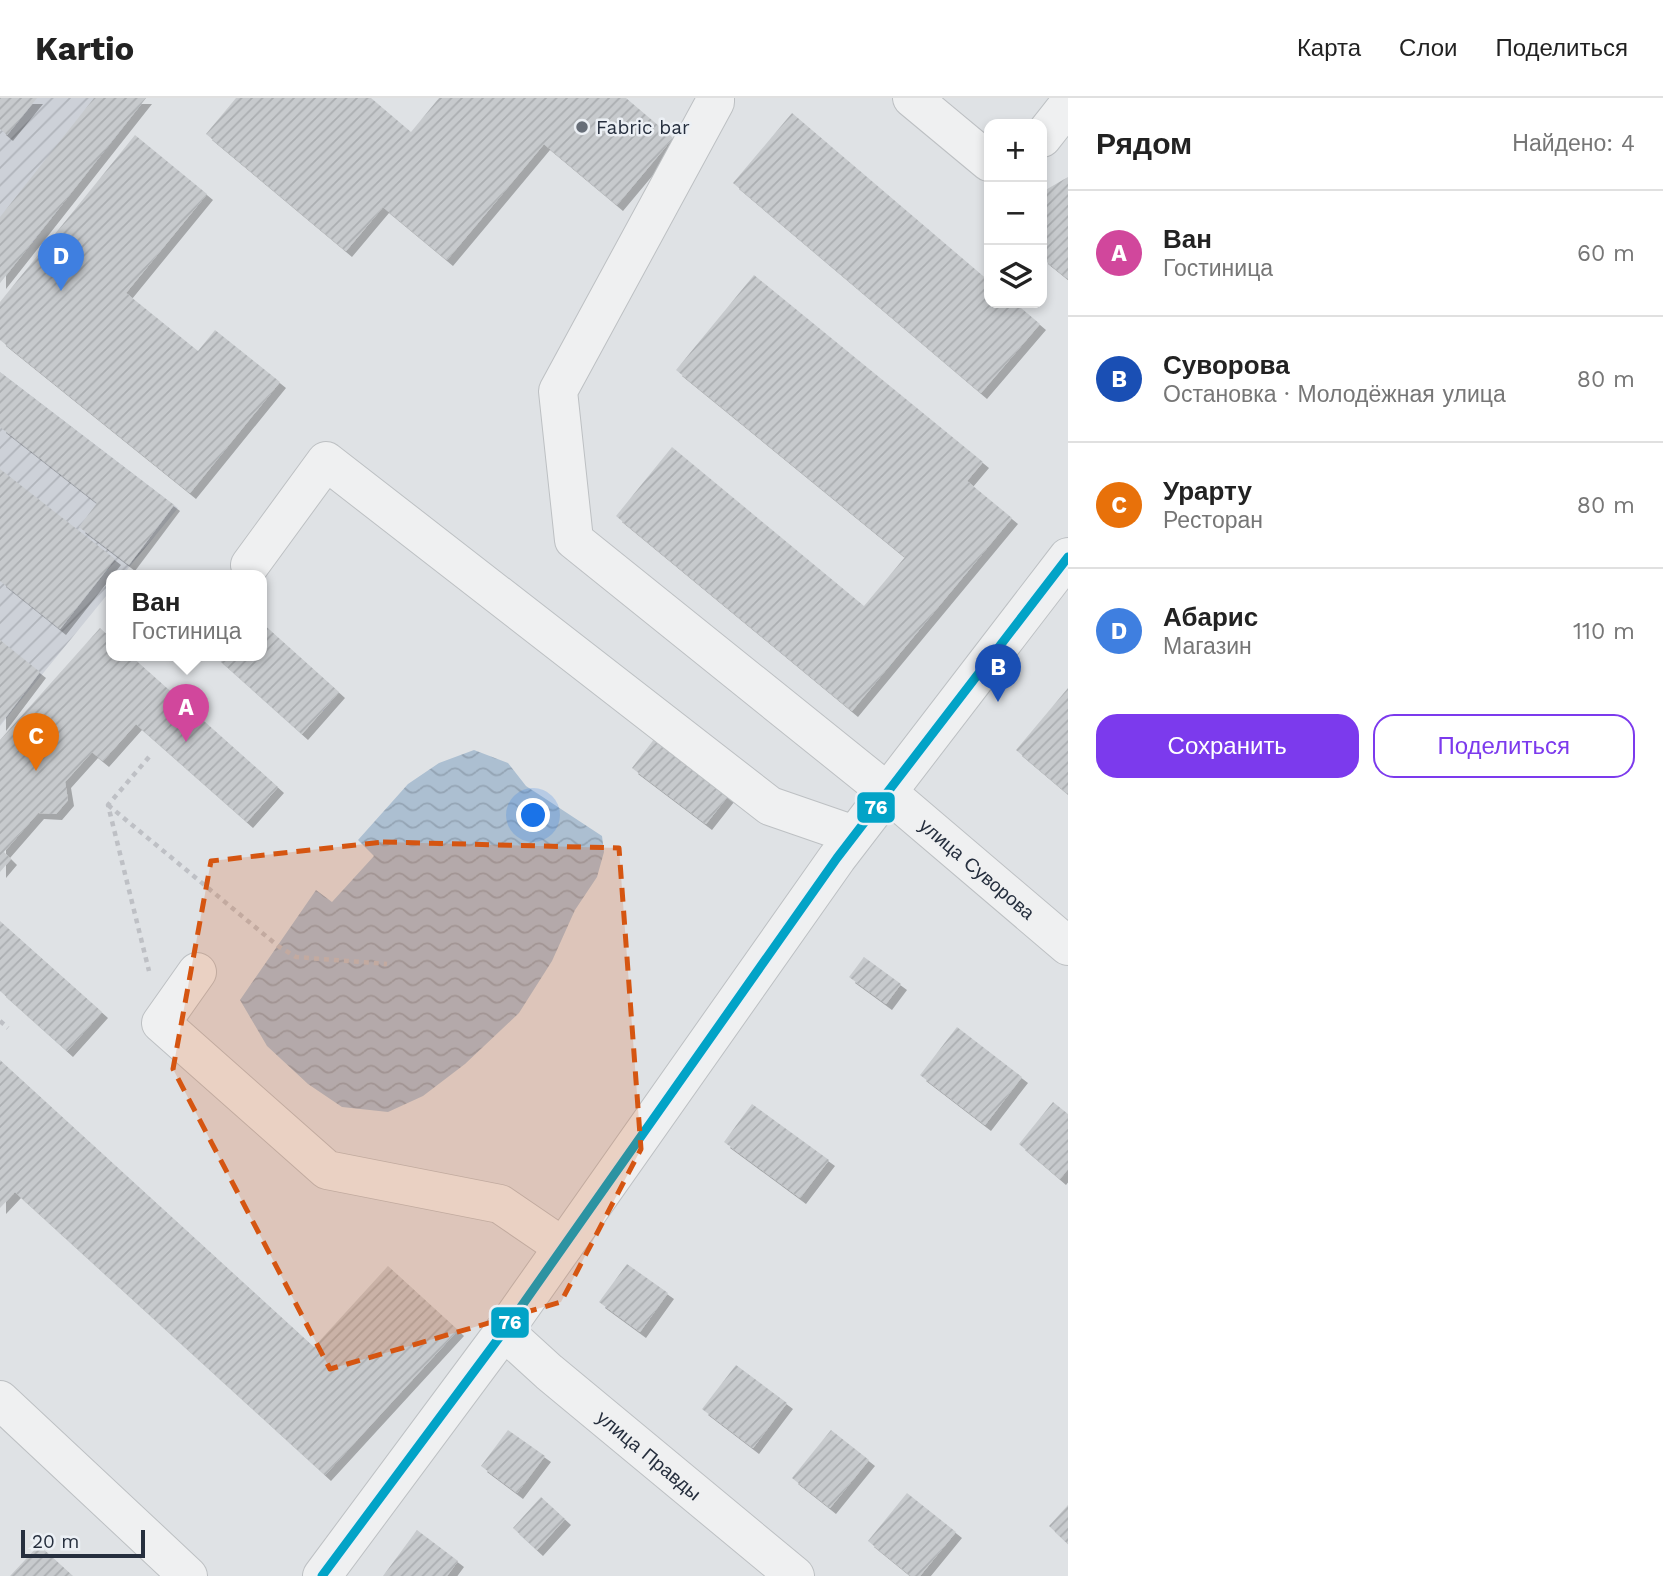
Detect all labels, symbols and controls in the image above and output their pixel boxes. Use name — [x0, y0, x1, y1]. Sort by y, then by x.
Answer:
text: Kartio — [35, 29, 134, 68]
text: Карта — [1297, 34, 1361, 62]
text: Слои — [1399, 34, 1457, 62]
text: Поделиться — [1495, 34, 1628, 62]
place label: Fabric bar — [596, 116, 690, 139]
marker: Fabric bar — [574, 119, 590, 135]
map controls — [984, 119, 1047, 308]
button: + — [984, 119, 1047, 182]
text: Рядом — [1096, 126, 1192, 161]
text: Найдено: 4 — [1512, 130, 1635, 157]
button: − — [984, 182, 1047, 245]
text: Ван — [1163, 224, 1212, 254]
pin: D — [38, 233, 84, 291]
text: A — [1111, 240, 1127, 267]
text: 60 m — [1577, 240, 1635, 267]
button: layers — [984, 245, 1047, 308]
text: Гостиница — [1163, 255, 1273, 282]
text: Суворова — [1163, 350, 1290, 380]
text: B — [1111, 366, 1127, 393]
text: 80 m — [1577, 366, 1635, 393]
text: Остановка · Молодёжная улица — [1163, 381, 1506, 408]
text: Урарту — [1163, 476, 1252, 506]
text: C — [1111, 492, 1127, 519]
text: 80 m — [1577, 492, 1635, 519]
text: Ресторан — [1163, 507, 1263, 534]
popup — [106, 570, 267, 661]
text: Ван — [131, 587, 180, 617]
text: Абарис — [1163, 602, 1258, 632]
text: Гостиница — [131, 618, 242, 645]
text: D — [1111, 618, 1127, 645]
text: 110 m — [1573, 618, 1635, 645]
text: Магазин — [1163, 633, 1252, 660]
pin: B — [975, 644, 1021, 702]
pin: A — [163, 684, 209, 742]
pin: C — [13, 713, 59, 771]
button: Сохранить — [1096, 714, 1359, 778]
button: Поделиться — [1373, 714, 1635, 778]
line badge: 76 — [856, 791, 896, 824]
text: 76 — [865, 796, 888, 819]
your location — [516, 798, 550, 832]
street label: улица Суворова — [915, 813, 1040, 924]
line badge: 76 — [490, 1306, 530, 1339]
text: 76 — [499, 1311, 522, 1334]
street label: улица Правды — [592, 1405, 706, 1505]
scale bar — [21, 1527, 145, 1559]
text: 20 m — [32, 1530, 79, 1553]

